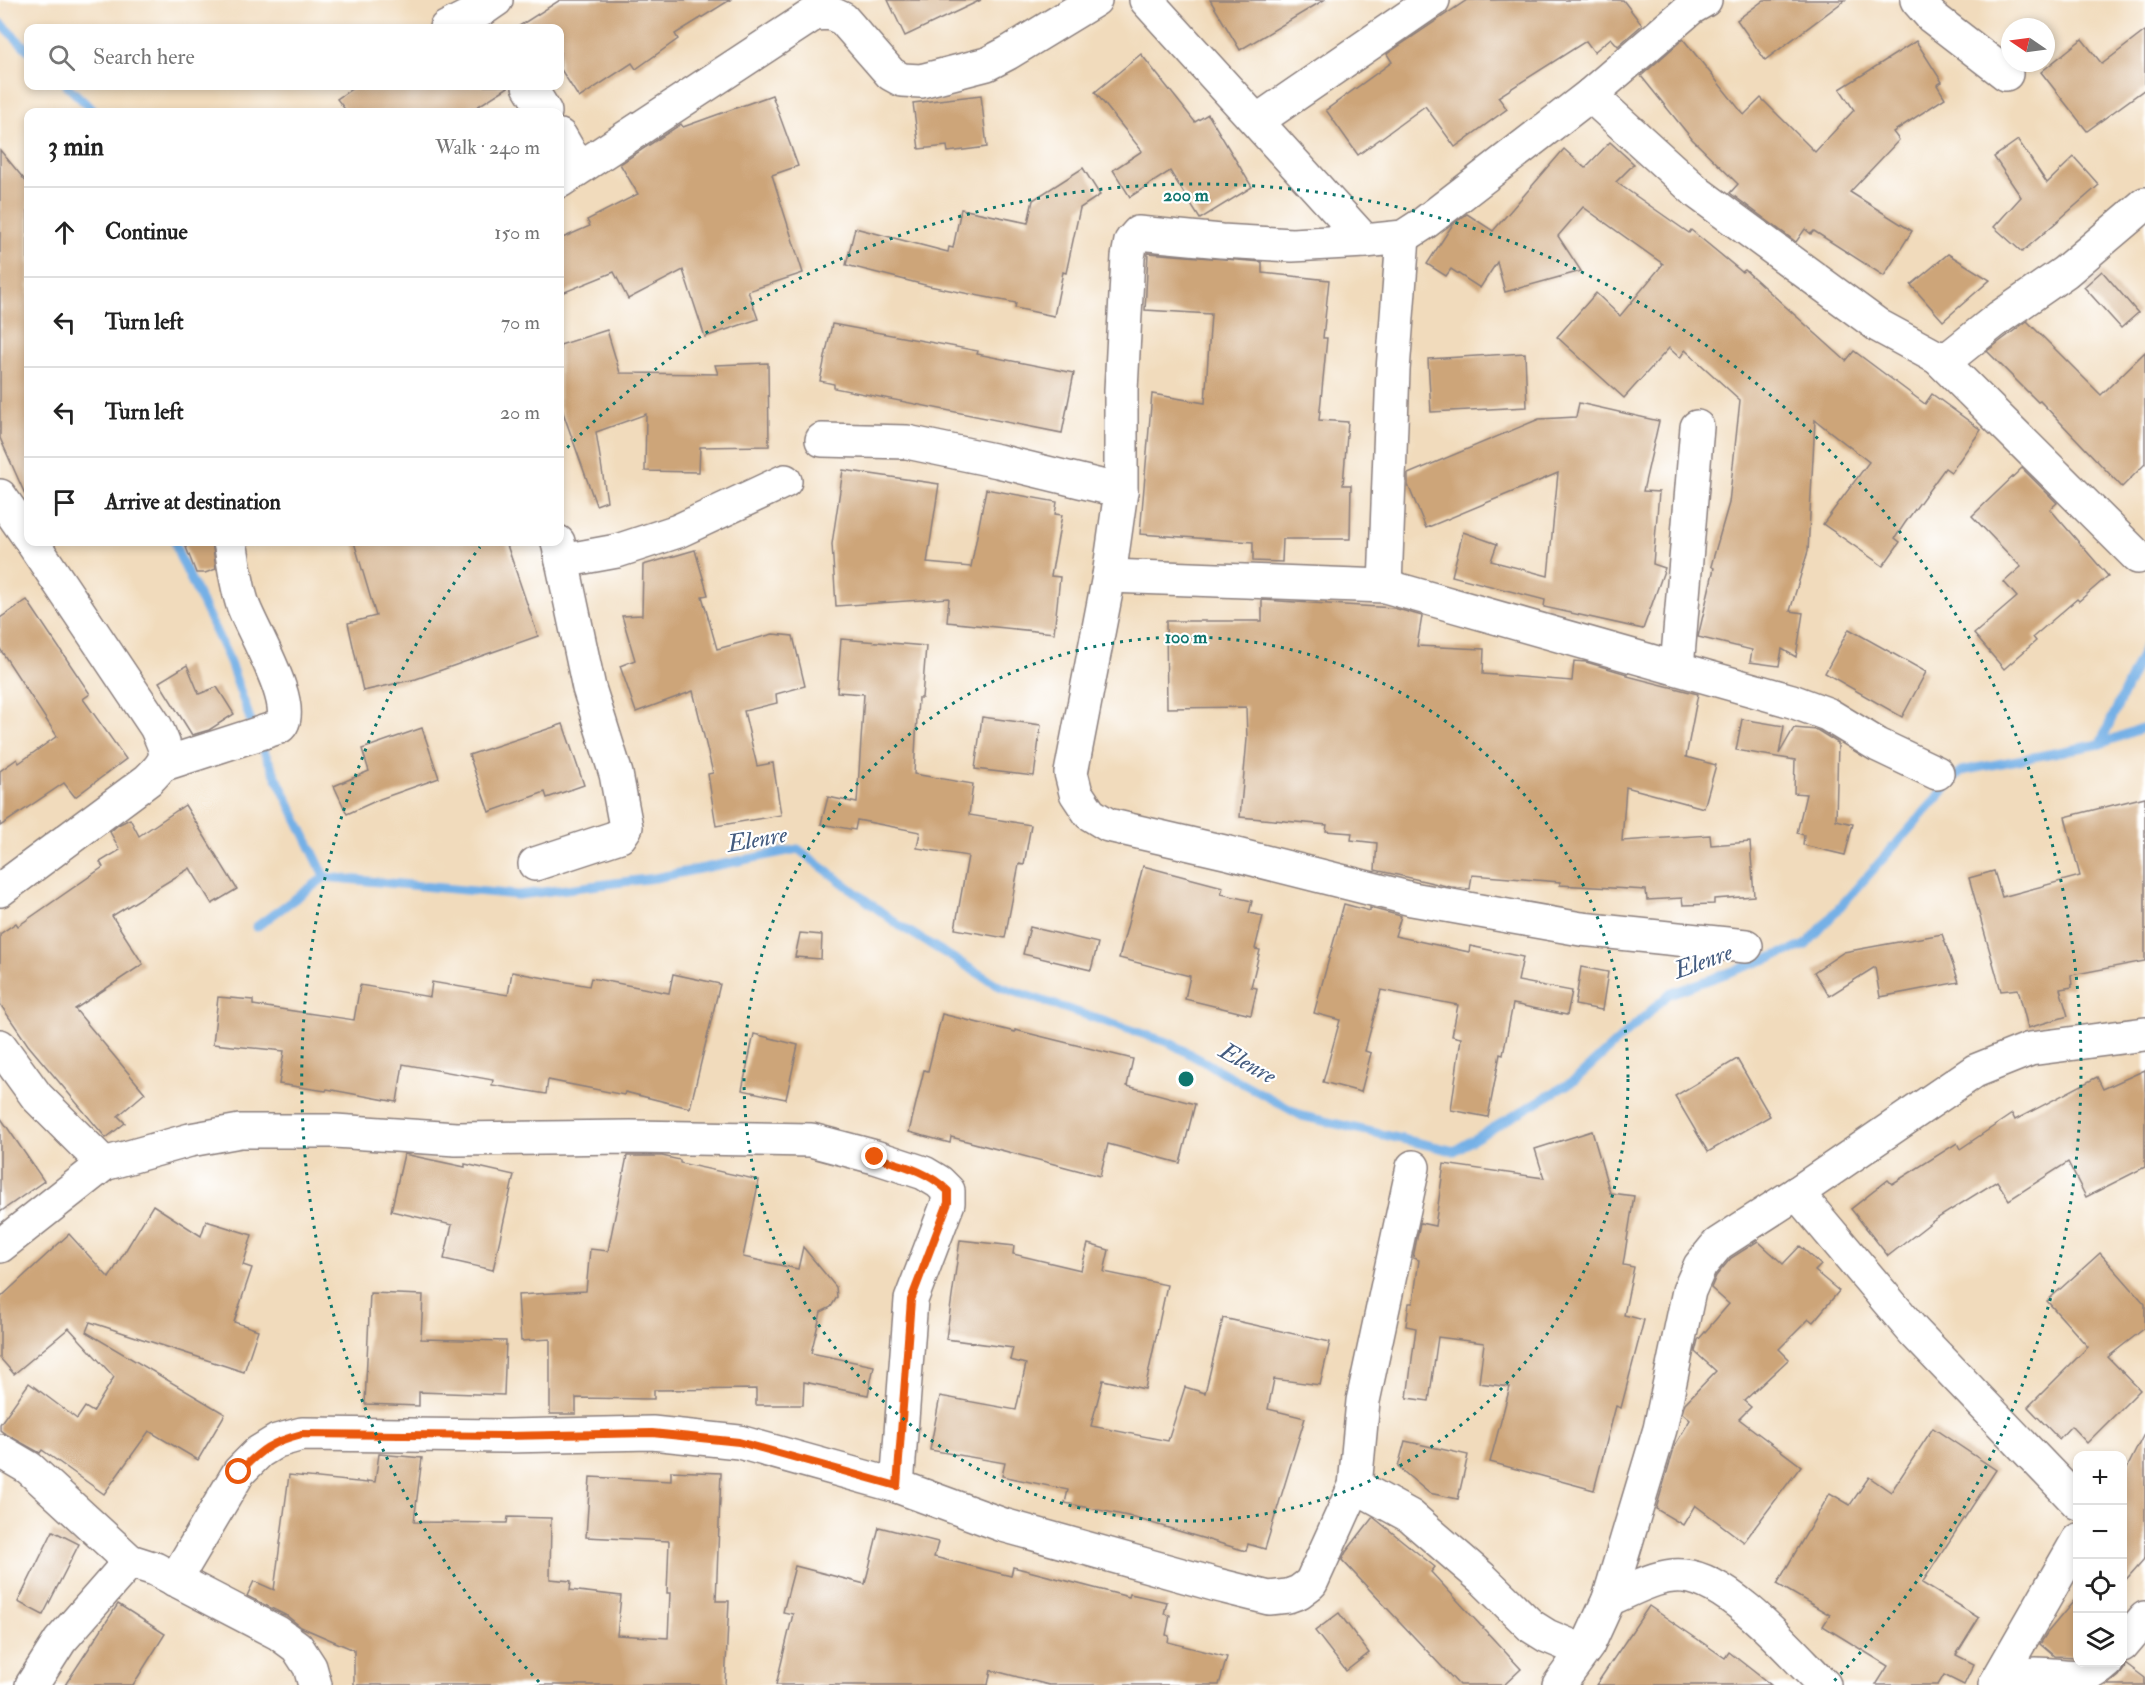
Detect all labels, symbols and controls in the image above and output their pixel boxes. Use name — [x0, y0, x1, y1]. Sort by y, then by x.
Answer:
north arrow — [2001, 18, 2055, 72]
search box — [24, 24, 564, 90]
icon: search — [45, 41, 78, 74]
text: Search here — [93, 43, 195, 71]
text: 3 min — [48, 131, 104, 163]
text: Walk · 240 m — [435, 135, 540, 160]
text: 200 m — [1163, 184, 1210, 207]
icon: ahead — [48, 216, 81, 249]
text: Continue — [105, 218, 188, 246]
text: 150 m — [494, 220, 540, 245]
icon: left — [48, 306, 81, 339]
text: Turn left — [105, 308, 184, 336]
text: 70 m — [501, 310, 540, 335]
icon: left — [48, 396, 81, 429]
text: Turn left — [105, 398, 184, 426]
text: 20 m — [500, 400, 540, 425]
icon: arrive — [48, 486, 81, 519]
text: Arrive at destination — [105, 488, 281, 516]
text: 100 m — [1165, 626, 1208, 649]
water label: Elenre — [723, 819, 790, 860]
water label: Elenre — [1668, 936, 1738, 987]
water label: Elenre — [1212, 1034, 1282, 1092]
centre of rings — [1176, 1069, 1196, 1089]
route end — [861, 1143, 887, 1169]
map controls — [2073, 1451, 2127, 1667]
button: + — [2073, 1451, 2127, 1505]
route start — [225, 1458, 251, 1484]
button: − — [2073, 1505, 2127, 1559]
button: locate — [2073, 1559, 2127, 1613]
button: layers — [2073, 1613, 2127, 1667]

